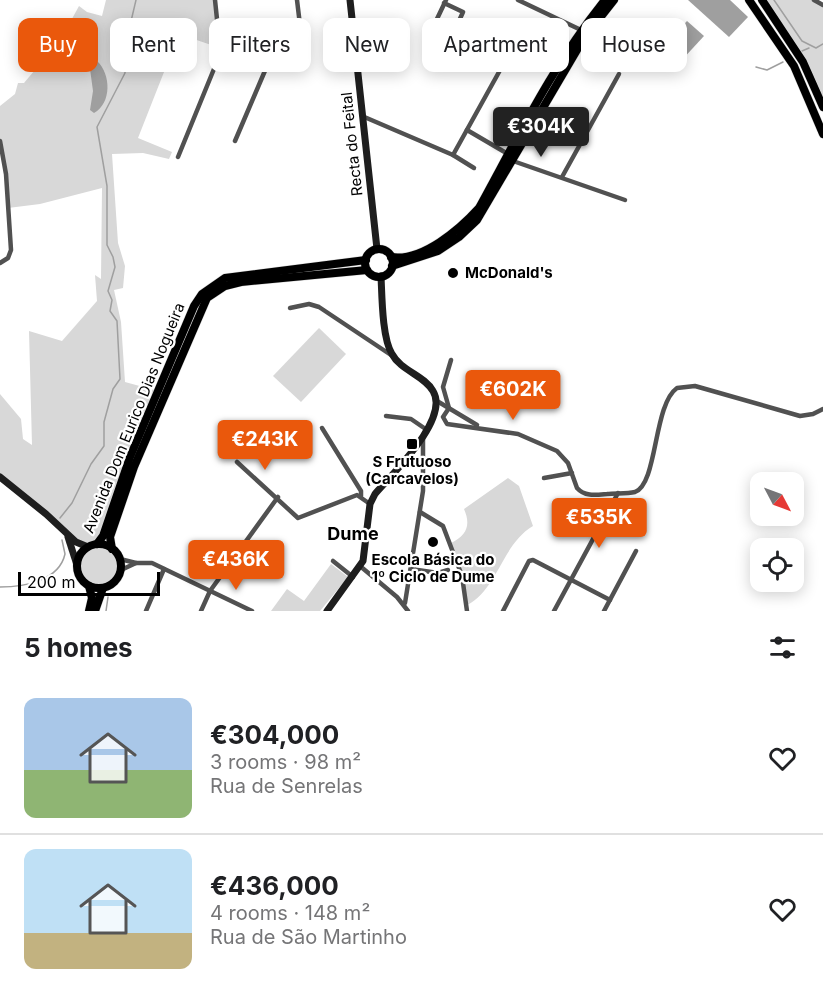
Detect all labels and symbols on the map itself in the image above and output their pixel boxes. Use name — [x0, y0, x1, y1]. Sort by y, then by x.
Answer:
street label: Recta do Feital — [337, 91, 366, 197]
pin: €304K — [499, 107, 583, 158]
place label: McDonald's — [465, 263, 553, 282]
marker: McDonald's — [446, 266, 460, 280]
street label: Avenida Dom Eurico Dias Nogueira — [79, 300, 189, 536]
pin: €602K — [471, 370, 555, 421]
pin: €243K — [223, 420, 307, 471]
marker: S Frutuoso (Carcavelos) — [405, 437, 419, 451]
place label: S Frutuoso (Carcavelos) — [365, 452, 459, 488]
north arrow — [750, 472, 804, 526]
pin: €535K — [557, 498, 641, 549]
district label: Dume — [327, 523, 379, 544]
marker: Escola Básica do 1º Ciclo de Dume — [426, 535, 440, 549]
pin: €436K — [194, 540, 278, 591]
place label: Escola Básica do 1º Ciclo de Dume — [372, 550, 494, 586]
scale bar — [18, 569, 160, 596]

